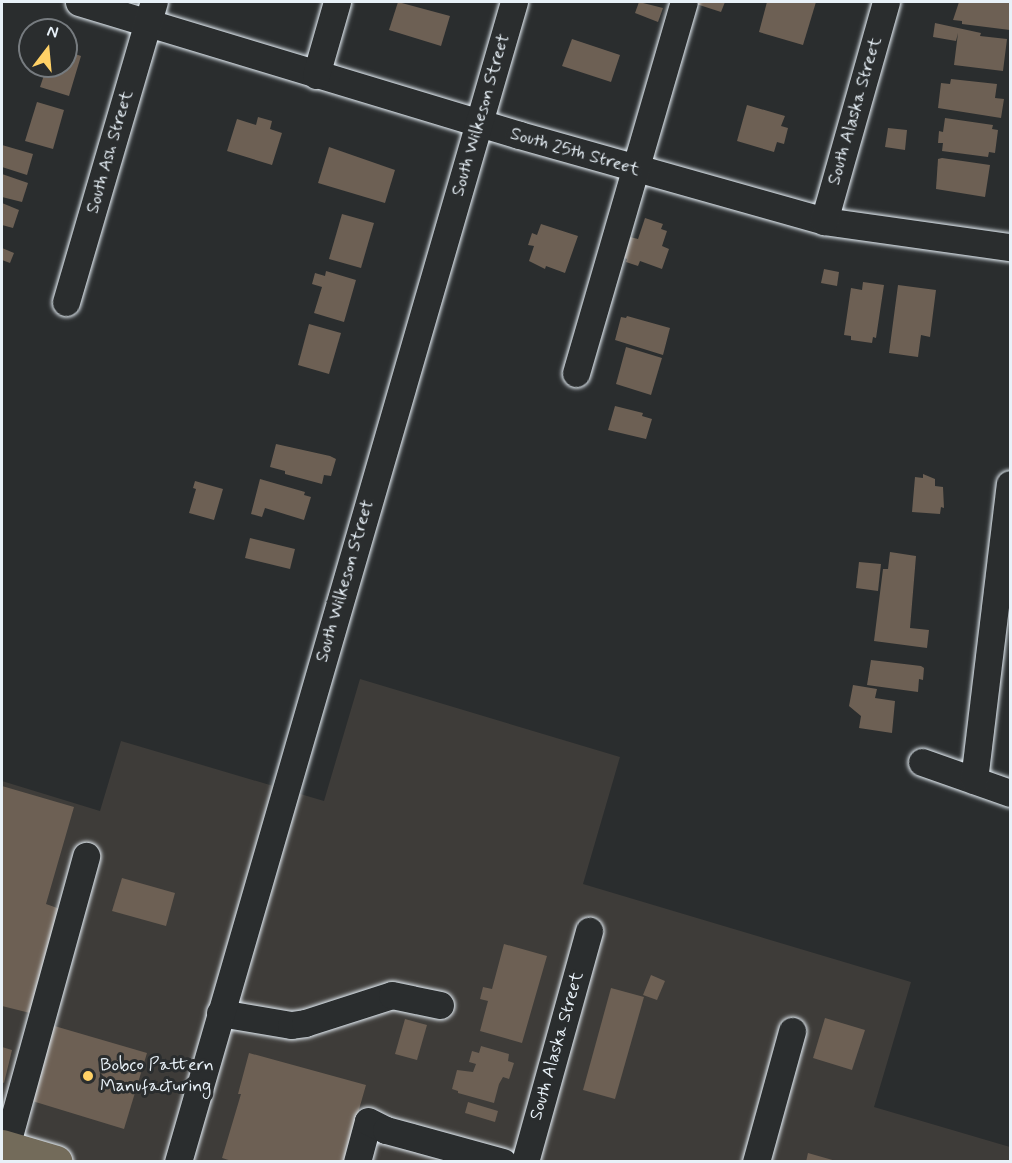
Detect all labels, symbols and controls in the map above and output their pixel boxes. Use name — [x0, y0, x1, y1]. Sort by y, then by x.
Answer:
north arrow — [18, 18, 78, 78]
text: N — [45, 21, 61, 44]
street label: South Wilkeson Street — [448, 32, 514, 198]
street label: South Alaska Street — [824, 34, 886, 188]
street label: South Ash Street — [82, 88, 138, 216]
street label: South 25th Street — [508, 123, 642, 181]
street label: South Wilkeson Street — [312, 498, 378, 664]
street label: South Alaska Street — [526, 969, 588, 1123]
place label: Bobco Pattern Manufacturing — [100, 1055, 212, 1098]
marker: Bobco Pattern Manufacturing — [81, 1069, 95, 1083]

